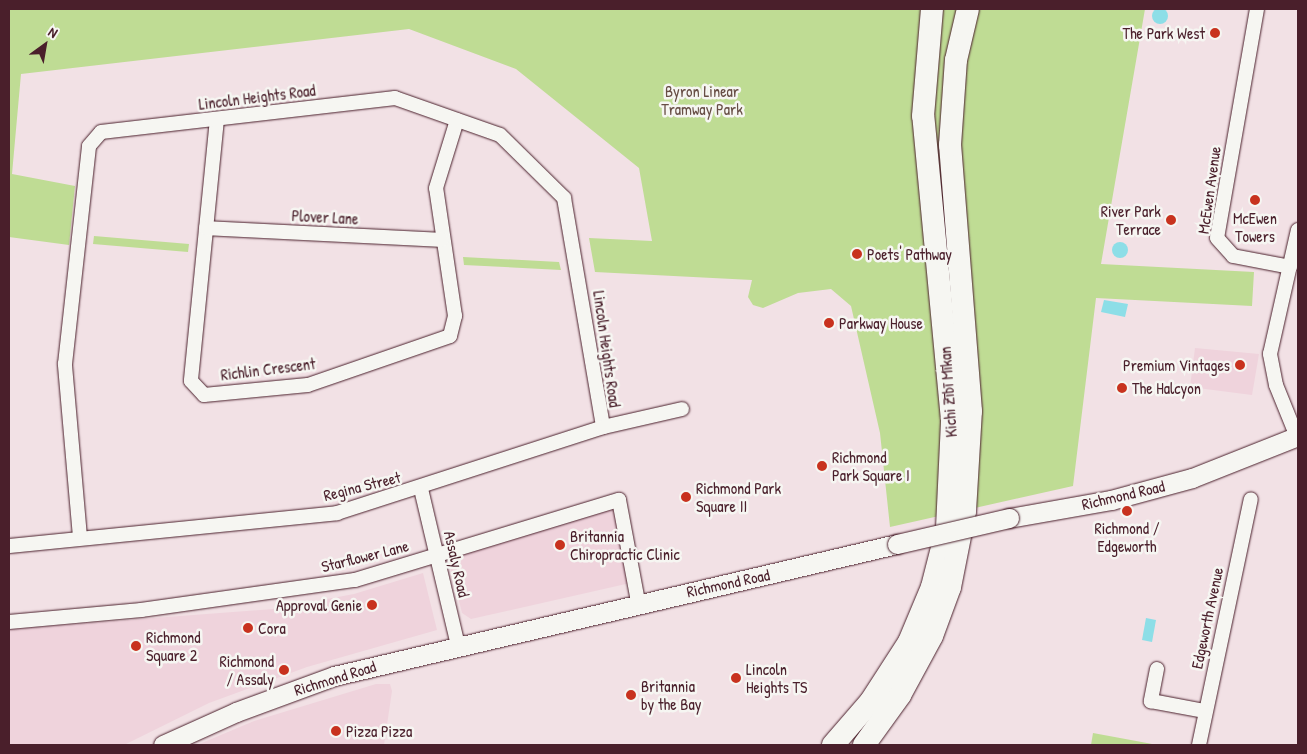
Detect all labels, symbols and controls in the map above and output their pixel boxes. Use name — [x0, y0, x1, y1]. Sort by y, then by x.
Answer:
north arrow — [20, 20, 70, 70]
text: N — [45, 22, 61, 42]
place label: The Park West — [1122, 23, 1205, 43]
marker: The Park West — [1209, 27, 1221, 39]
street label: Lincoln Heights Road — [198, 80, 316, 114]
park label: Byron Linear Tramway Park — [661, 81, 743, 119]
street label: McEwen Avenue — [1193, 145, 1225, 235]
marker: McEwen Towers — [1249, 194, 1261, 206]
place label: River Park Terrace — [1101, 201, 1161, 239]
street label: Plover Lane — [291, 206, 359, 228]
place label: McEwen Towers — [1233, 208, 1277, 246]
marker: River Park Terrace — [1165, 214, 1177, 226]
place label: Poets' Pathway — [867, 244, 952, 264]
marker: Poets' Pathway — [851, 248, 863, 260]
street label: Lincoln Heights Road — [589, 290, 625, 408]
place label: Parkway House — [839, 313, 923, 333]
marker: Parkway House — [823, 317, 835, 329]
street label: Kichi Zībī Mīkan — [935, 346, 961, 438]
street label: Richlin Crescent — [220, 354, 316, 384]
place label: Premium Vintages — [1123, 355, 1230, 375]
marker: Premium Vintages — [1234, 359, 1246, 371]
place label: The Halcyon — [1132, 378, 1201, 398]
marker: The Halcyon — [1116, 382, 1128, 394]
place label: Richmond Park Square I — [832, 447, 910, 485]
marker: Richmond Park Square I — [816, 460, 828, 472]
street label: Regina Street — [321, 467, 403, 505]
street label: Richmond Road — [1080, 476, 1166, 514]
place label: Richmond Park Square II — [696, 478, 781, 516]
marker: Richmond Park Square II — [680, 491, 692, 503]
marker: Richmond / Edgeworth — [1121, 505, 1133, 517]
place label: Richmond / Edgeworth — [1094, 518, 1160, 556]
place label: Britannia Chiropractic Clinic — [570, 526, 680, 564]
street label: Assaly Road — [440, 529, 474, 599]
street label: Starflower Lane — [319, 536, 411, 576]
marker: Britannia Chiropractic Clinic — [554, 539, 566, 551]
street label: Richmond Road — [685, 565, 771, 601]
street label: Edgeworth Avenue — [1187, 565, 1227, 671]
place label: Approval Genie — [276, 595, 362, 615]
marker: Approval Genie — [366, 599, 378, 611]
place label: Cora — [258, 618, 286, 638]
marker: Cora — [242, 622, 254, 634]
place label: Richmond Square 2 — [146, 627, 201, 665]
marker: Richmond Square 2 — [130, 640, 142, 652]
place label: Richmond / Assaly — [219, 651, 274, 689]
street label: Richmond Road — [292, 656, 378, 700]
place label: Lincoln Heights TS — [746, 659, 807, 697]
marker: Richmond / Assaly — [278, 664, 290, 676]
marker: Lincoln Heights TS — [730, 672, 742, 684]
place label: Britannia by the Bay — [641, 676, 701, 714]
marker: Britannia by the Bay — [625, 689, 637, 701]
place label: Pizza Pizza — [346, 721, 412, 741]
marker: Pizza Pizza — [330, 725, 342, 737]

